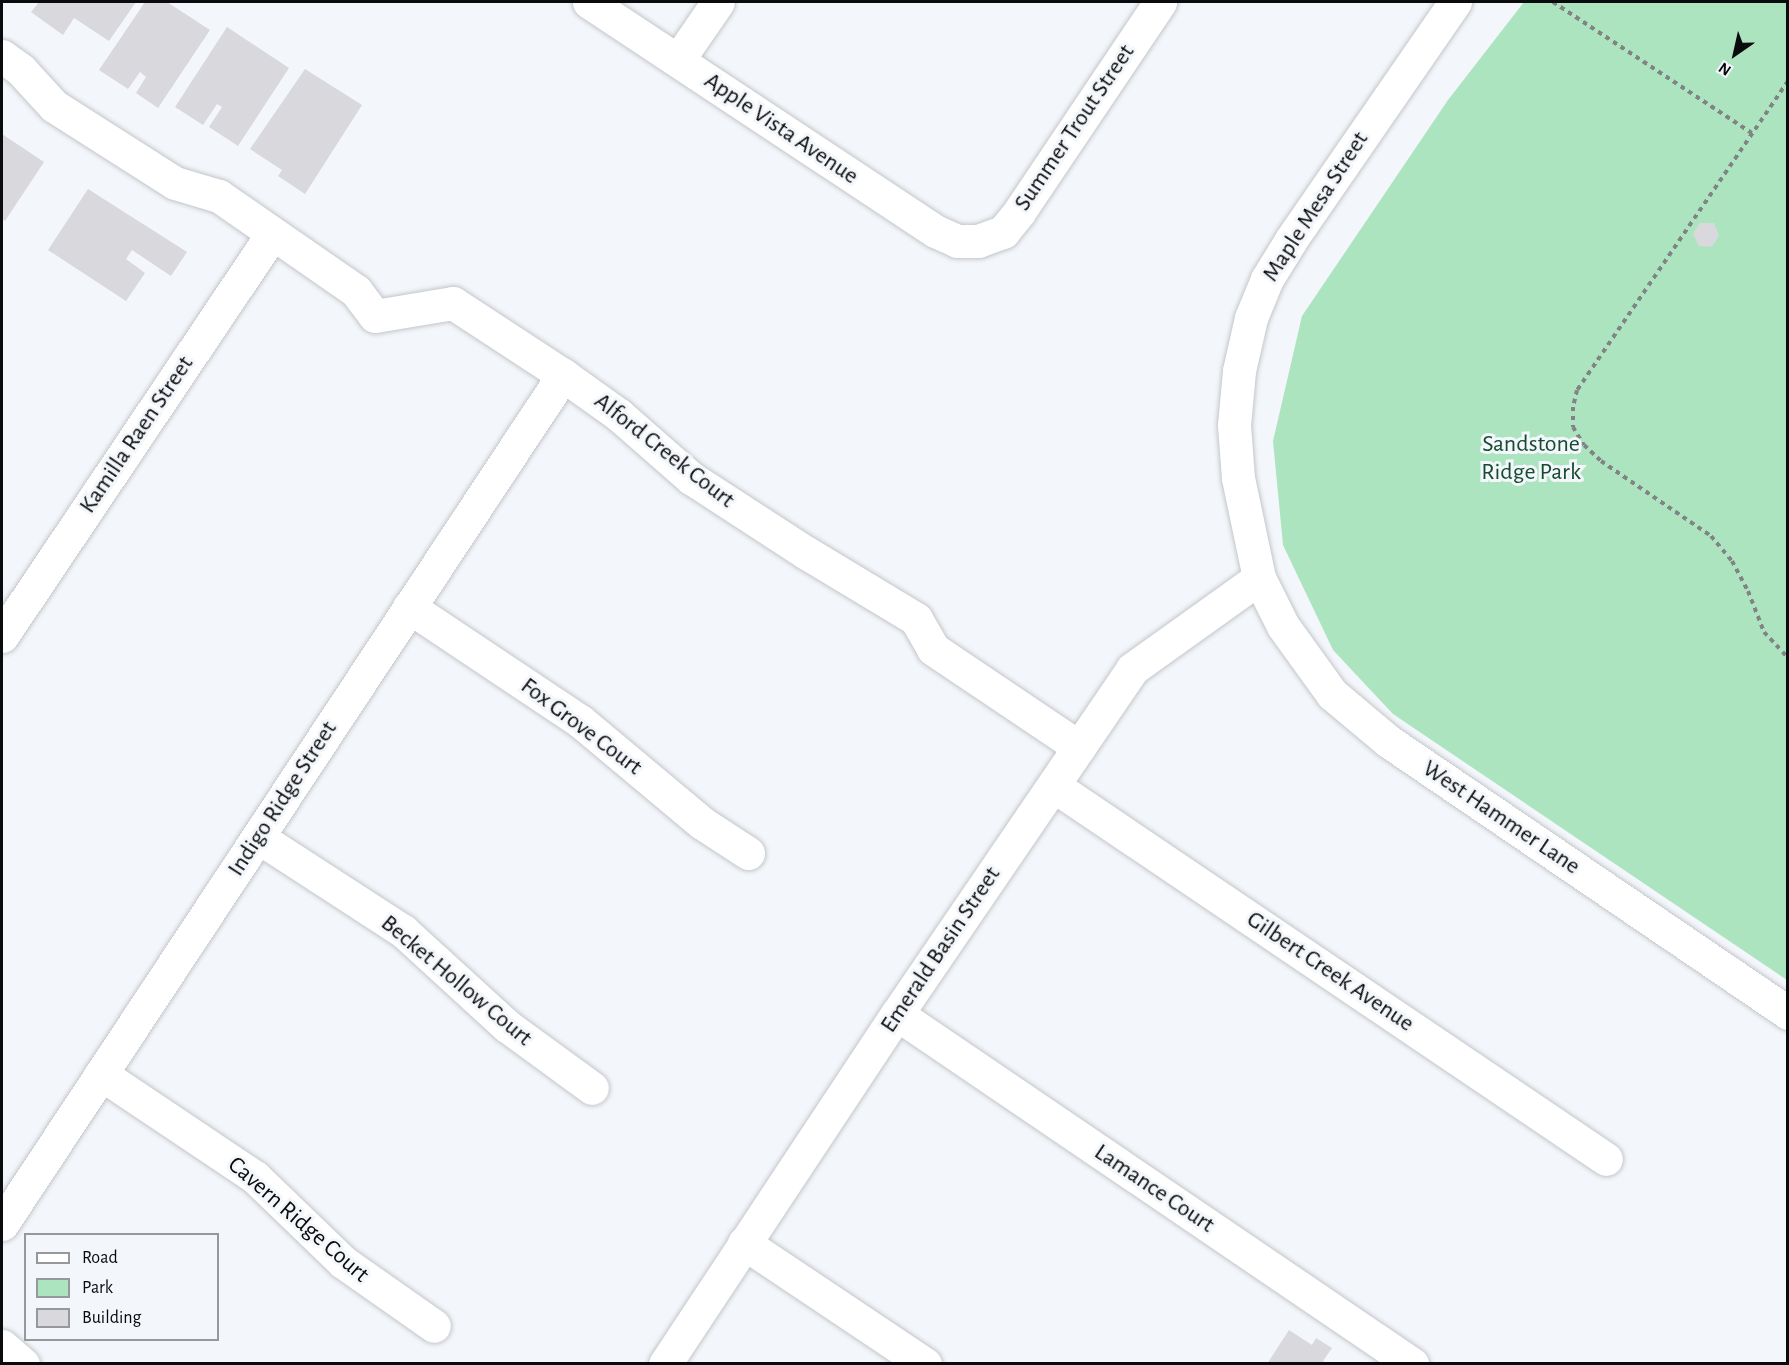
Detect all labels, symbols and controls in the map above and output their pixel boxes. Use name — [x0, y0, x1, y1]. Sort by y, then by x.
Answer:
north arrow — [1705, 24, 1765, 84]
street label: Summer Trout Street — [1009, 39, 1141, 217]
text: N — [1716, 59, 1734, 79]
street label: Apple Vista Avenue — [698, 67, 864, 191]
street label: Maple Mesa Street — [1257, 127, 1375, 287]
street label: Kamilla Raen Street — [74, 351, 200, 519]
street label: Alford Creek Court — [588, 387, 740, 515]
park label: Sandstone Ridge Park — [1481, 431, 1581, 487]
street label: Fox Grove Court — [515, 672, 647, 782]
street label: Indigo Ridge Street — [222, 716, 344, 882]
street label: West Hammer Lane — [1417, 755, 1585, 881]
street label: Emerald Basin Street — [875, 862, 1007, 1038]
street label: Gilbert Creek Avenue — [1241, 905, 1419, 1039]
street label: Becket Hollow Court — [375, 909, 537, 1053]
street label: Lamance Court — [1088, 1138, 1220, 1240]
street label: Cavern Ridge Court — [221, 1151, 375, 1289]
legend — [24, 1233, 219, 1341]
text: Road — [82, 1249, 118, 1267]
text: Park — [82, 1279, 113, 1297]
text: Building — [82, 1309, 141, 1327]

